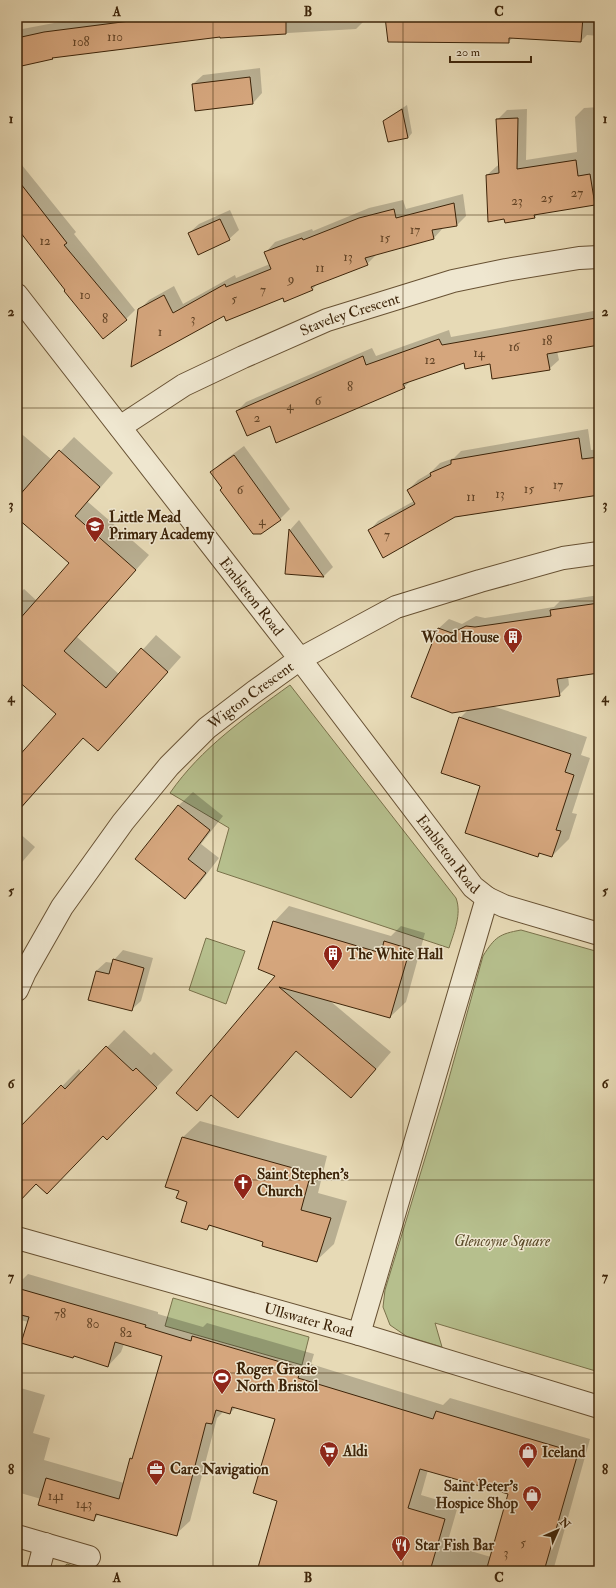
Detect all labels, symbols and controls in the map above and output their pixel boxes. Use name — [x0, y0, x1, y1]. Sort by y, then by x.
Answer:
text: A — [112, 4, 122, 20]
text: B — [304, 4, 312, 20]
text: C — [494, 4, 504, 20]
house number: 110 — [107, 29, 123, 45]
house number: 108 — [72, 34, 90, 50]
scale bar — [450, 38, 531, 64]
text: 20 m — [456, 45, 481, 60]
text: 1 — [9, 111, 14, 127]
text: 1 — [603, 111, 608, 127]
house number: 27 — [571, 185, 583, 201]
house number: 25 — [541, 190, 553, 206]
house number: 23 — [511, 193, 523, 209]
house number: 17 — [410, 222, 420, 238]
house number: 15 — [380, 230, 390, 246]
house number: 12 — [39, 233, 51, 249]
house number: 13 — [343, 249, 353, 265]
house number: 11 — [315, 260, 325, 276]
house number: 9 — [287, 271, 294, 287]
house number: 7 — [260, 282, 266, 298]
house number: 10 — [79, 287, 91, 303]
street label: Staveley Crescent — [297, 289, 402, 341]
house number: 5 — [231, 291, 237, 307]
text: 2 — [8, 304, 15, 320]
text: 2 — [602, 304, 609, 320]
house number: 8 — [102, 311, 108, 327]
house number: 3 — [191, 311, 196, 327]
house number: 1 — [158, 324, 163, 340]
house number: 18 — [542, 333, 552, 349]
house number: 16 — [508, 339, 521, 355]
house number: 14 — [473, 345, 486, 361]
house number: 12 — [424, 352, 436, 368]
house number: 8 — [347, 379, 353, 395]
house number: 6 — [315, 393, 323, 409]
house number: 4 — [286, 398, 294, 414]
house number: 2 — [254, 410, 261, 426]
house number: 17 — [553, 477, 563, 493]
house number: 15 — [524, 481, 534, 497]
house number: 6 — [237, 482, 245, 498]
house number: 13 — [495, 486, 505, 502]
house number: 11 — [466, 489, 476, 505]
text: 3 — [9, 497, 14, 513]
text: 3 — [603, 497, 608, 513]
place label: Little Mead Primary Academy — [109, 508, 215, 545]
house number: 4 — [258, 513, 266, 529]
school or university icon: Little Mead Primary Academy — [84, 515, 106, 543]
house number: 7 — [384, 527, 390, 543]
street label: Embleton Road — [215, 554, 288, 640]
building icon: Wood House — [502, 626, 524, 654]
place label: Wood House — [421, 628, 500, 647]
street label: Wigton Crescent — [204, 657, 298, 734]
text: 4 — [6, 690, 15, 706]
text: 4 — [600, 690, 609, 706]
street label: Embleton Road — [412, 811, 484, 899]
text: 5 — [8, 883, 14, 899]
text: 5 — [602, 883, 608, 899]
building icon: The White Hall — [322, 943, 344, 971]
place label: The White Hall — [346, 945, 443, 964]
text: 6 — [8, 1076, 16, 1092]
text: 6 — [602, 1076, 610, 1092]
place label: Saint Stephen's Church — [257, 1165, 349, 1201]
church icon: Saint Stephen's Church — [232, 1172, 254, 1200]
park label: Glencoyne Square — [454, 1232, 551, 1251]
text: 7 — [8, 1269, 15, 1285]
text: 7 — [602, 1269, 609, 1285]
street label: Ullswater Road — [262, 1299, 356, 1342]
house number: 78 — [54, 1306, 66, 1322]
house number: 80 — [87, 1316, 99, 1332]
house number: 82 — [120, 1325, 133, 1341]
place label: Roger Gracie North Bristol — [235, 1360, 318, 1396]
sports icon: Roger Gracie North Bristol — [211, 1367, 233, 1395]
supermarket icon: Aldi — [318, 1440, 340, 1468]
shop icon: Iceland — [517, 1441, 539, 1469]
place label: Aldi — [342, 1442, 368, 1461]
place label: Iceland — [542, 1443, 586, 1462]
office icon: Care Navigation — [145, 1458, 167, 1486]
place label: Care Navigation — [170, 1460, 269, 1480]
text: 8 — [8, 1462, 14, 1478]
text: 8 — [602, 1462, 608, 1478]
place label: Saint Peter's Hospice Shop — [436, 1477, 518, 1514]
shop icon: Saint Peter's Hospice Shop — [521, 1484, 543, 1512]
house number: 141 — [48, 1488, 64, 1504]
house number: 143 — [76, 1496, 92, 1512]
north arrow — [538, 1510, 578, 1550]
text: N — [556, 1514, 574, 1532]
restaurant icon: Star Fish Bar — [390, 1534, 412, 1562]
house number: 5 — [520, 1535, 526, 1551]
place label: Star Fish Bar — [415, 1536, 495, 1555]
house number: 3 — [504, 1545, 509, 1561]
text: A — [112, 1570, 122, 1586]
text: B — [304, 1570, 312, 1586]
text: C — [494, 1570, 504, 1586]

